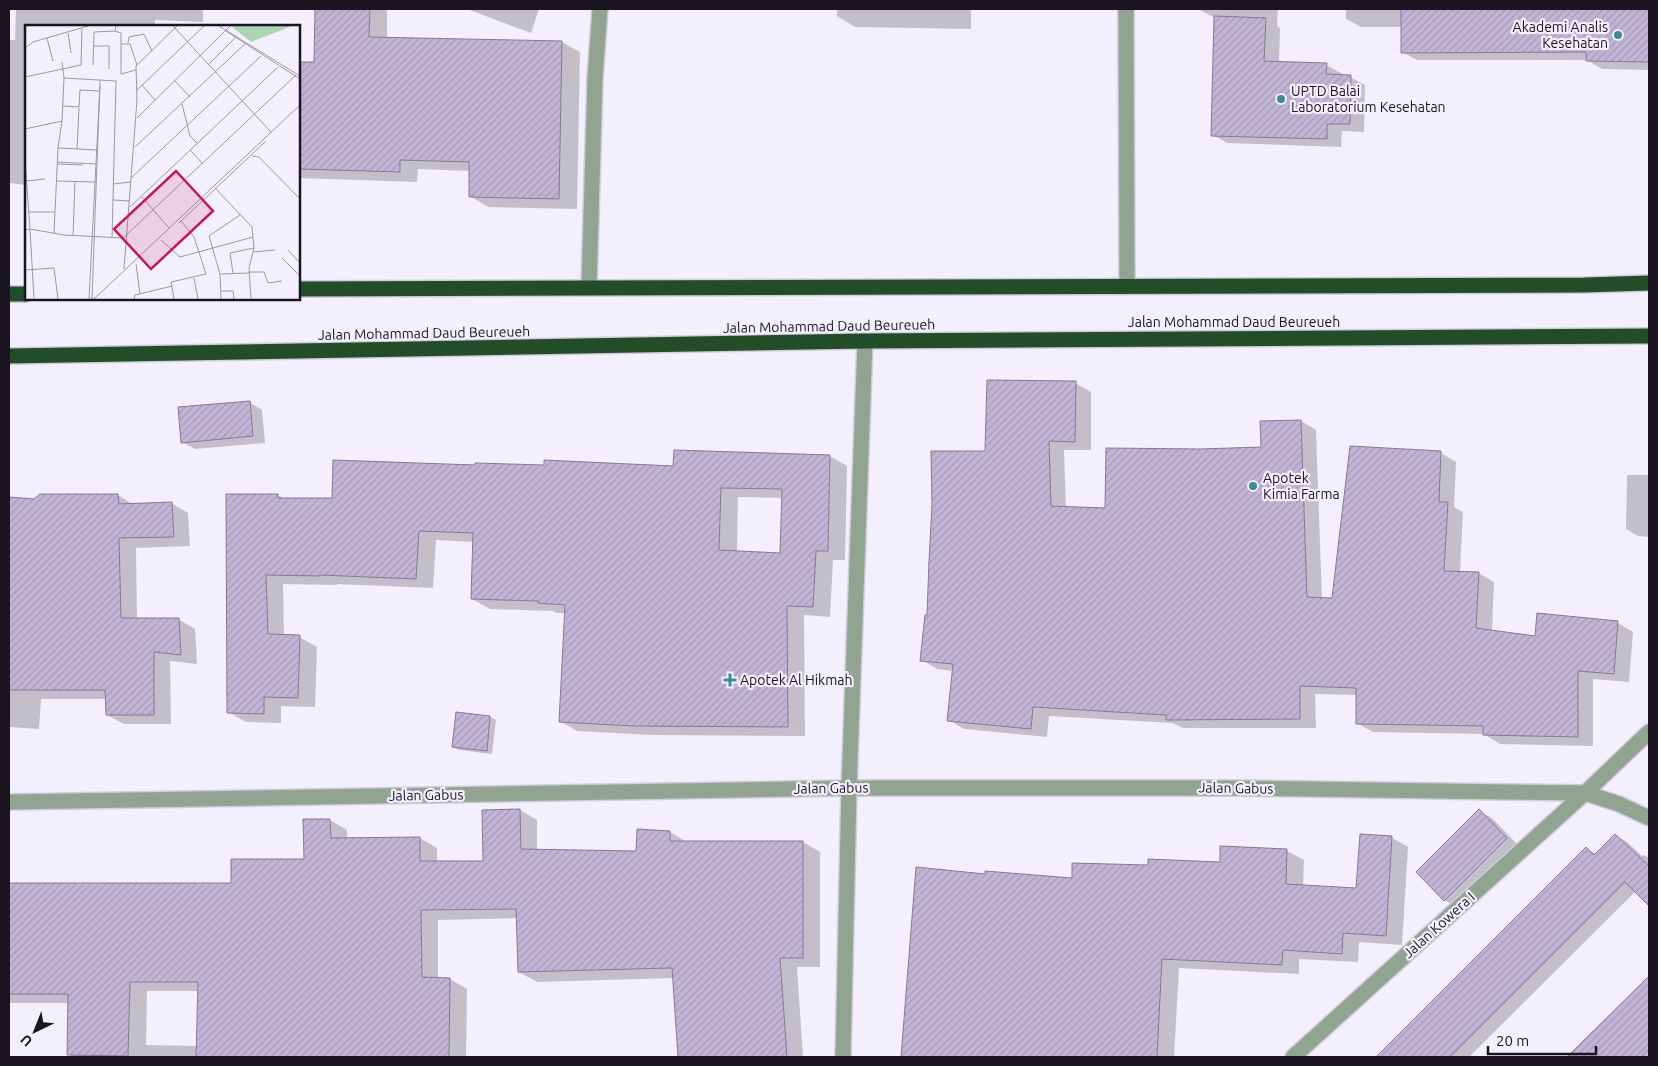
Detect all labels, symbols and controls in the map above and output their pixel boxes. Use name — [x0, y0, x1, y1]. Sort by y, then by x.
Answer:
place label: Akademi Analis Kesehatan — [1513, 19, 1608, 51]
inset map — [25, 25, 300, 300]
marker: Akademi Analis Kesehatan — [1612, 29, 1624, 41]
place label: UPTD Balai Laboratorium Kesehatan — [1291, 83, 1446, 115]
marker: UPTD Balai Laboratorium Kesehatan — [1275, 93, 1287, 105]
street label: Jalan Mohammad Daud Beureueh — [1128, 314, 1340, 330]
street label: Jalan Mohammad Daud Beureueh — [723, 316, 935, 336]
street label: Jalan Mohammad Daud Beureueh — [318, 323, 530, 343]
place label: Apotek Kimia Farma — [1263, 470, 1340, 502]
marker: Apotek Kimia Farma — [1247, 480, 1259, 492]
place label: Apotek Al Hikmah — [740, 672, 852, 688]
marker: Apotek Al Hikmah — [724, 674, 736, 686]
street label: Jalan Gabus — [793, 779, 869, 797]
street label: Jalan Gabus — [1198, 779, 1274, 797]
street label: Jalan Gabus — [388, 786, 464, 804]
street label: Jalan Kowera I — [1400, 889, 1478, 961]
north arrow — [10, 1006, 60, 1056]
scale bar — [1488, 1024, 1596, 1056]
text: U — [17, 1031, 35, 1050]
text: 20 m — [1496, 1032, 1529, 1049]

